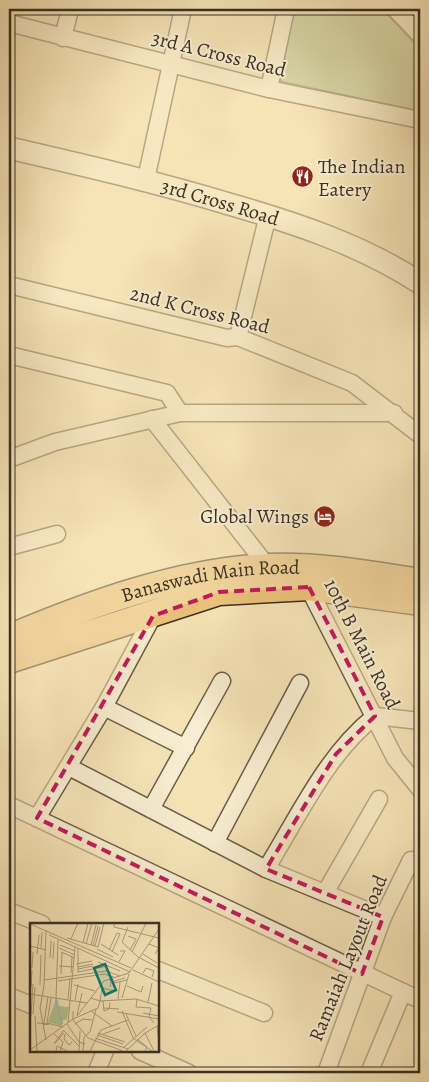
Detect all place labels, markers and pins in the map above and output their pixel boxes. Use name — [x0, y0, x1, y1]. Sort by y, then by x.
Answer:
place label: The Indian Eatery — [318, 153, 405, 203]
restaurant icon: The Indian Eatery — [290, 165, 314, 189]
place label: Global Wings — [200, 503, 309, 530]
hotel icon: Global Wings — [313, 504, 337, 528]

